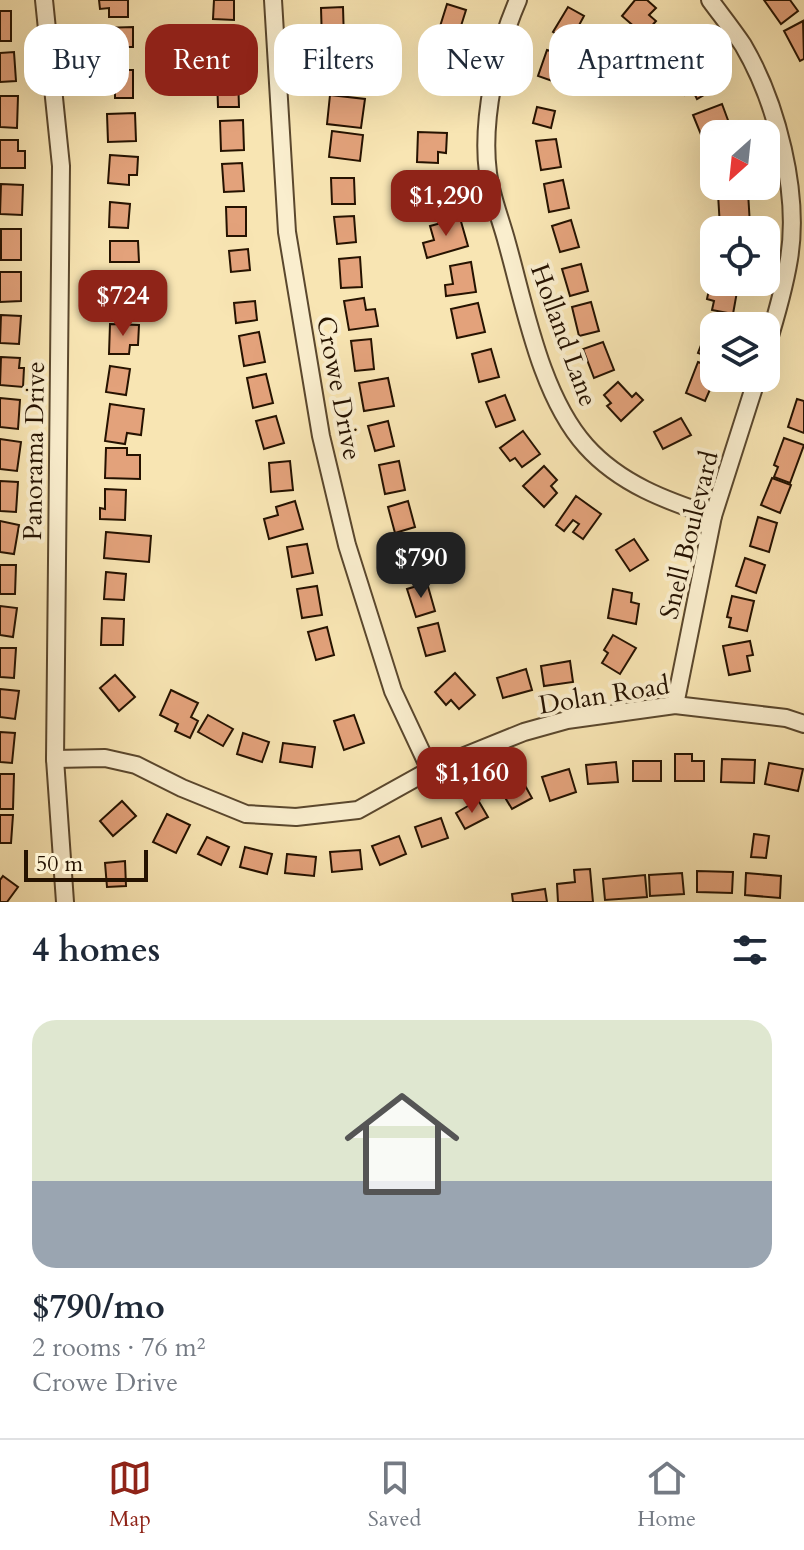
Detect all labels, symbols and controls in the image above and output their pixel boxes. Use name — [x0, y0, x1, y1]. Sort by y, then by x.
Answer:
chip: Buy — [24, 24, 129, 96]
chip: Rent — [145, 24, 258, 96]
chip: Filters — [274, 24, 402, 96]
chip: New — [418, 24, 533, 96]
chip: Apartment — [549, 24, 732, 96]
north arrow — [700, 120, 780, 200]
map controls — [700, 120, 780, 392]
pin: $1,290 — [381, 170, 511, 238]
text: $1,290 — [409, 178, 483, 213]
button: locate — [700, 216, 780, 296]
street label: Holland Lane — [522, 259, 606, 411]
pin: $724 — [76, 270, 170, 338]
text: $724 — [96, 278, 150, 313]
button: layers — [700, 312, 780, 392]
street label: Crowe Drive — [308, 313, 370, 463]
street label: Panorama Drive — [15, 361, 53, 541]
street label: Snell Boulevard — [651, 447, 727, 623]
pin: $790 — [374, 532, 468, 600]
text: $790 — [394, 540, 448, 575]
street label: Dolan Road — [536, 667, 672, 723]
pin: $1,160 — [407, 747, 537, 815]
text: $1,160 — [435, 755, 509, 790]
scale bar — [24, 846, 148, 882]
text: 50 m — [36, 849, 83, 879]
text: 4 homes — [32, 927, 160, 973]
icon: filters — [728, 928, 772, 972]
icon: home — [330, 1072, 474, 1216]
text: $790/mo — [32, 1284, 165, 1330]
text: 2 rooms · 76 m² — [32, 1330, 205, 1365]
text: Crowe Drive — [32, 1365, 178, 1400]
tab: Map — [108, 1456, 152, 1534]
tab: Saved — [368, 1456, 421, 1534]
tab: Home — [637, 1456, 696, 1534]

